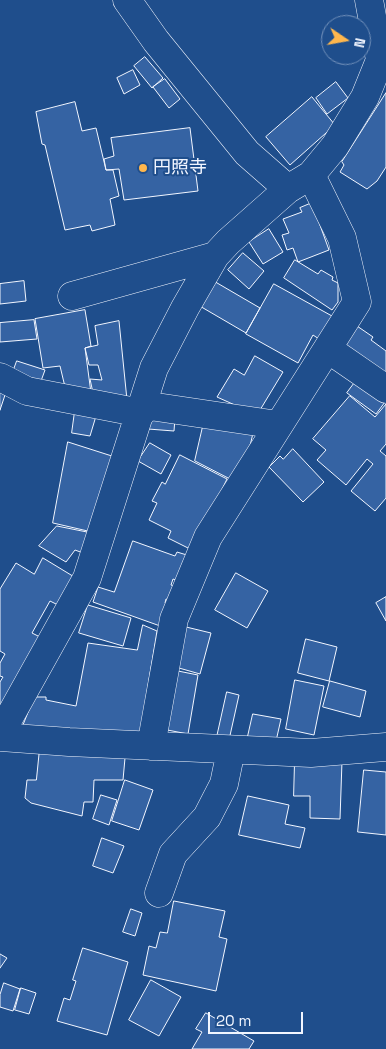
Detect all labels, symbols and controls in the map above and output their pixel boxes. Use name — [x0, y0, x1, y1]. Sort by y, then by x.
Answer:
north arrow — [321, 15, 371, 65]
text: N — [350, 36, 369, 49]
place label: 円照寺 — [153, 157, 207, 179]
marker: 円照寺 — [137, 162, 149, 174]
scale bar — [211, 1002, 306, 1034]
text: 20 m — [216, 1011, 251, 1030]

